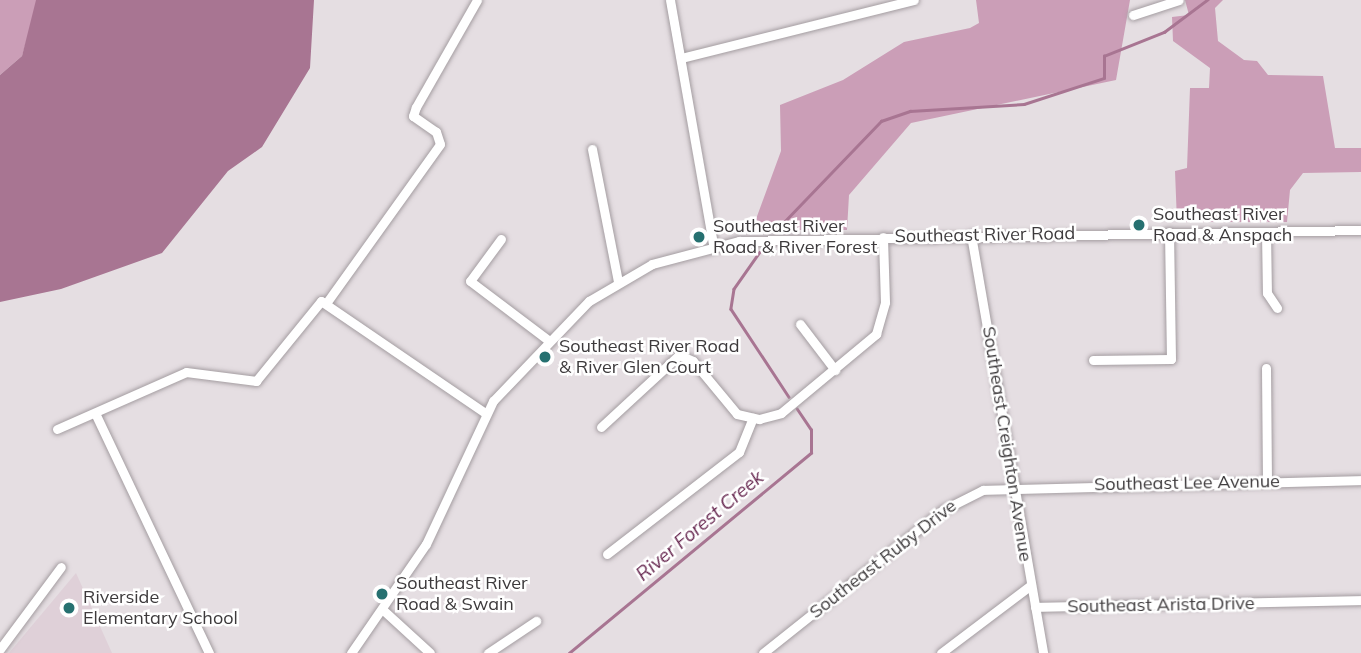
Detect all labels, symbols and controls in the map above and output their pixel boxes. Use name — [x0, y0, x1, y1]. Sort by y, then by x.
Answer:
place label: Southeast River Road & Anspach — [1153, 204, 1292, 246]
place label: Southeast River Road & River Forest — [713, 216, 877, 258]
marker: Southeast River Road & Anspach — [1131, 217, 1147, 233]
street label: Southeast River Road — [895, 223, 1075, 247]
marker: Southeast River Road & River Forest — [691, 229, 707, 245]
street label: Southeast Creighton Avenue — [978, 325, 1036, 563]
place label: Southeast River Road & River Glen Court — [559, 336, 739, 378]
marker: Southeast River Road & River Glen Court — [537, 349, 553, 365]
water label: River Forest Creek — [632, 466, 768, 586]
street label: Southeast Lee Avenue — [1094, 471, 1280, 495]
street label: Southeast Ruby Drive — [805, 495, 961, 623]
place label: Southeast River Road & Swain — [396, 573, 528, 616]
marker: Southeast River Road & Swain — [374, 586, 390, 602]
place label: Riverside Elementary School — [83, 587, 238, 630]
street label: Southeast Arista Drive — [1067, 593, 1255, 617]
marker: Riverside Elementary School — [61, 600, 77, 616]

